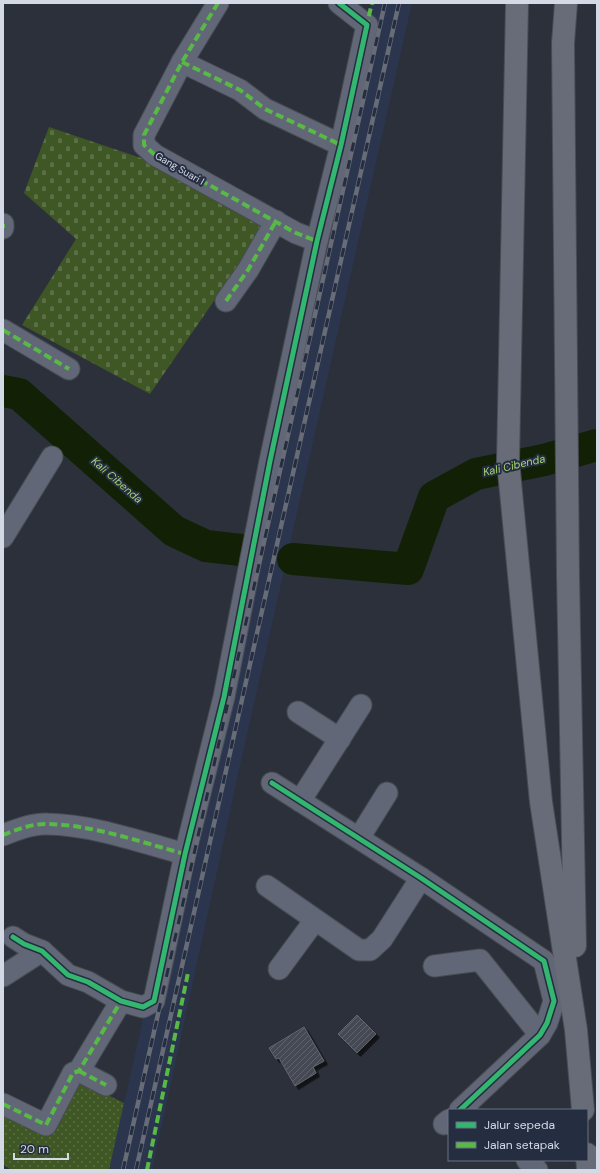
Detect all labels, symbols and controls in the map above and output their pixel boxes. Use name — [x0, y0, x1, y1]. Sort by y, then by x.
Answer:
street label: Gang Suari I — [153, 149, 207, 188]
water label: Kali Cibenda — [482, 451, 546, 479]
water label: Kali Cibenda — [88, 454, 146, 506]
legend — [448, 1109, 588, 1161]
text: Jalur sepeda — [484, 1117, 555, 1133]
scale bar — [14, 1135, 68, 1161]
text: Jalan setapak — [484, 1137, 560, 1153]
text: 20 m — [20, 1141, 49, 1157]

